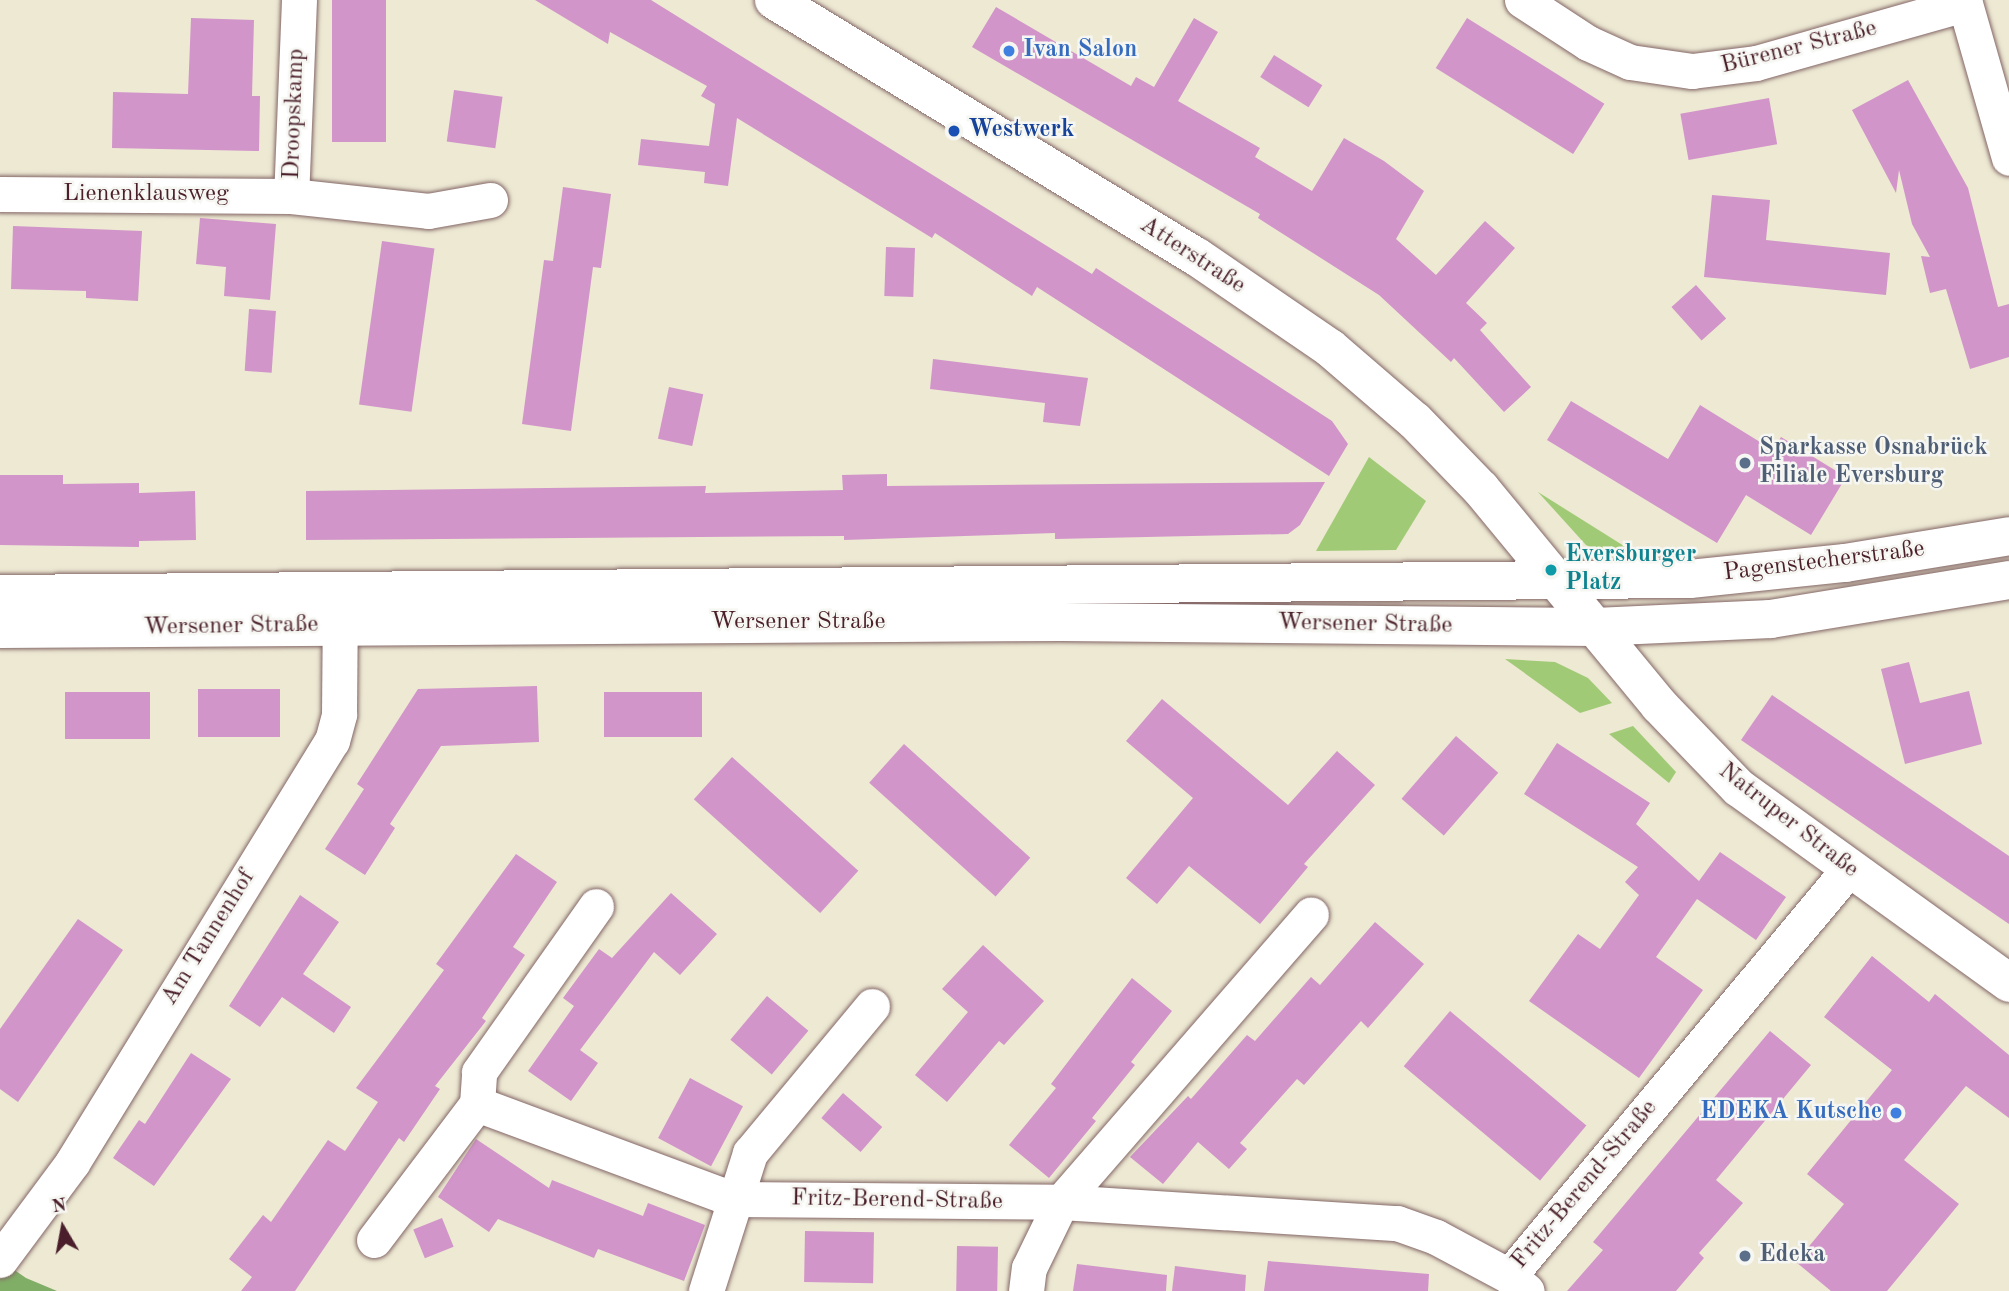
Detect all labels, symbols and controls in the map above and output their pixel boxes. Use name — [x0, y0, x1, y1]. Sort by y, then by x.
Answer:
street label: Bürener Straße — [1718, 15, 1880, 81]
place label: Ivan Salon — [1023, 37, 1137, 65]
marker: Ivan Salon — [1001, 43, 1017, 59]
street label: Droopskamp — [278, 48, 312, 180]
place label: Westwerk — [968, 117, 1074, 145]
marker: Westwerk — [946, 123, 962, 139]
street label: Lienenklausweg — [63, 181, 229, 209]
street label: Atterstraße — [1134, 211, 1250, 301]
place label: Sparkasse Osnabrück Filiale Eversburg — [1759, 435, 1988, 491]
marker: Sparkasse Osnabrück Filiale Eversburg — [1737, 455, 1753, 471]
street label: Pagenstecherstraße — [1722, 535, 1926, 589]
place label: Eversburger Platz — [1565, 542, 1696, 598]
marker: Eversburger Platz — [1543, 562, 1559, 578]
street label: Wersener Straße — [711, 609, 885, 637]
street label: Wersener Straße — [1277, 609, 1453, 641]
street label: Wersener Straße — [143, 611, 319, 643]
street label: Natruper Straße — [1712, 757, 1864, 885]
street label: Am Tannenhof — [156, 865, 262, 1011]
street label: Fritz-Berend-Straße — [1506, 1095, 1664, 1275]
place label: EDEKA Kutsche — [1700, 1099, 1882, 1127]
marker: EDEKA Kutsche — [1888, 1105, 1904, 1121]
street label: Fritz-Berend-Straße — [791, 1185, 1003, 1217]
north arrow — [28, 1193, 98, 1263]
text: N — [50, 1196, 68, 1217]
place label: Edeka — [1759, 1242, 1825, 1270]
marker: Edeka — [1737, 1248, 1753, 1264]

